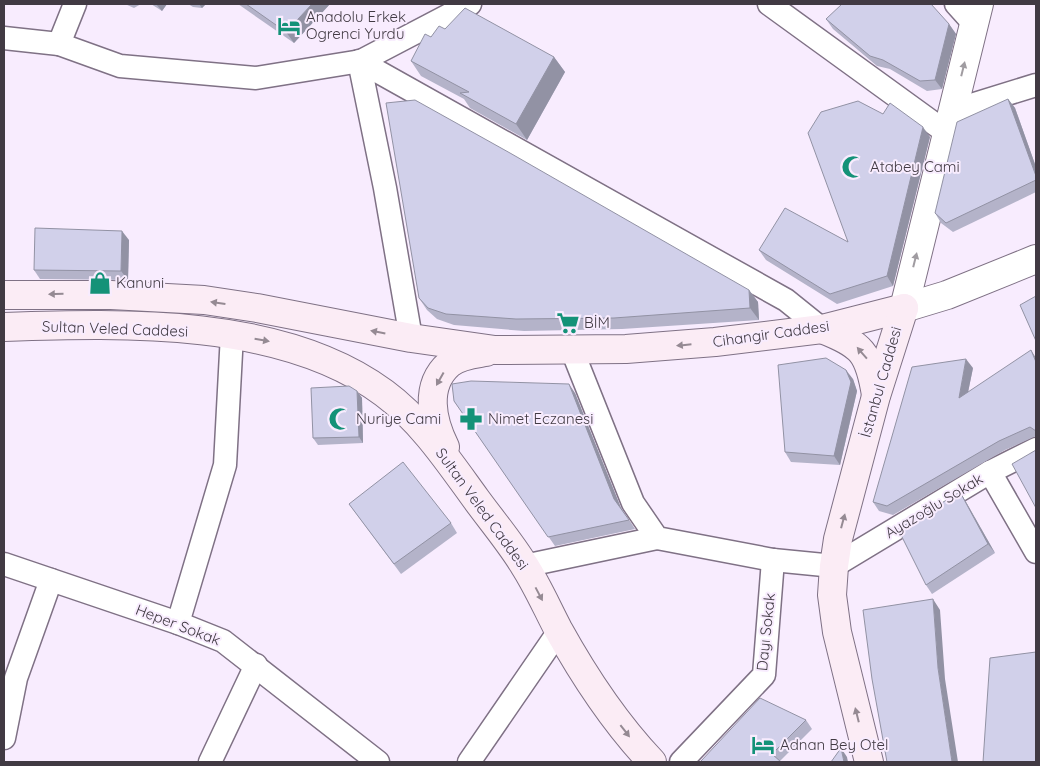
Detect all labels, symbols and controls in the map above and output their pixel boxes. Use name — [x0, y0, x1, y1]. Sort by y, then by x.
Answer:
place label: Anadolu Erkek Ogrenci Yurdu — [306, 7, 406, 43]
hotel icon: Anadolu Erkek Ogrenci Yurdu — [276, 13, 302, 39]
one-way arrow — [959, 61, 967, 76]
mosque icon: Atabey Cami — [840, 154, 866, 180]
place label: Atabey Cami — [870, 157, 960, 176]
one-way arrow — [912, 253, 920, 268]
shop icon: Kanuni — [87, 270, 113, 296]
place label: Kanuni — [116, 273, 164, 292]
one-way arrow — [48, 290, 64, 298]
one-way arrow — [210, 298, 226, 306]
supermarket icon: BİM — [555, 310, 581, 336]
place label: BİM — [584, 313, 610, 332]
street label: Sultan Veled Caddesi — [42, 316, 188, 341]
street label: Cihangir Caddesi — [711, 316, 830, 351]
street label: İstanbul Caddesi — [856, 324, 905, 440]
one-way arrow — [369, 327, 385, 335]
one-way arrow — [254, 336, 270, 344]
one-way arrow — [675, 342, 691, 350]
one-way arrow — [856, 347, 868, 359]
one-way arrow — [435, 372, 444, 385]
mosque icon: Nuriye Cami — [327, 406, 353, 432]
pharmacy icon: Nimet Eczanesi — [458, 406, 484, 432]
place label: Nuriye Cami — [356, 409, 441, 428]
place label: Nimet Eczanesi — [488, 409, 593, 428]
street label: Sultan Veled Caddesi — [432, 444, 533, 573]
street label: Ayazoğlu Sokak — [881, 469, 986, 542]
one-way arrow — [839, 514, 847, 529]
one-way arrow — [535, 586, 543, 601]
street label: Dayı Sokak — [752, 592, 779, 672]
street label: Heper Sokak — [133, 600, 223, 649]
one-way arrow — [853, 707, 861, 722]
one-way arrow — [620, 724, 631, 737]
hotel icon: Adnan Bey Otel — [750, 732, 776, 758]
place label: Adnan Bey Otel — [780, 735, 889, 754]

